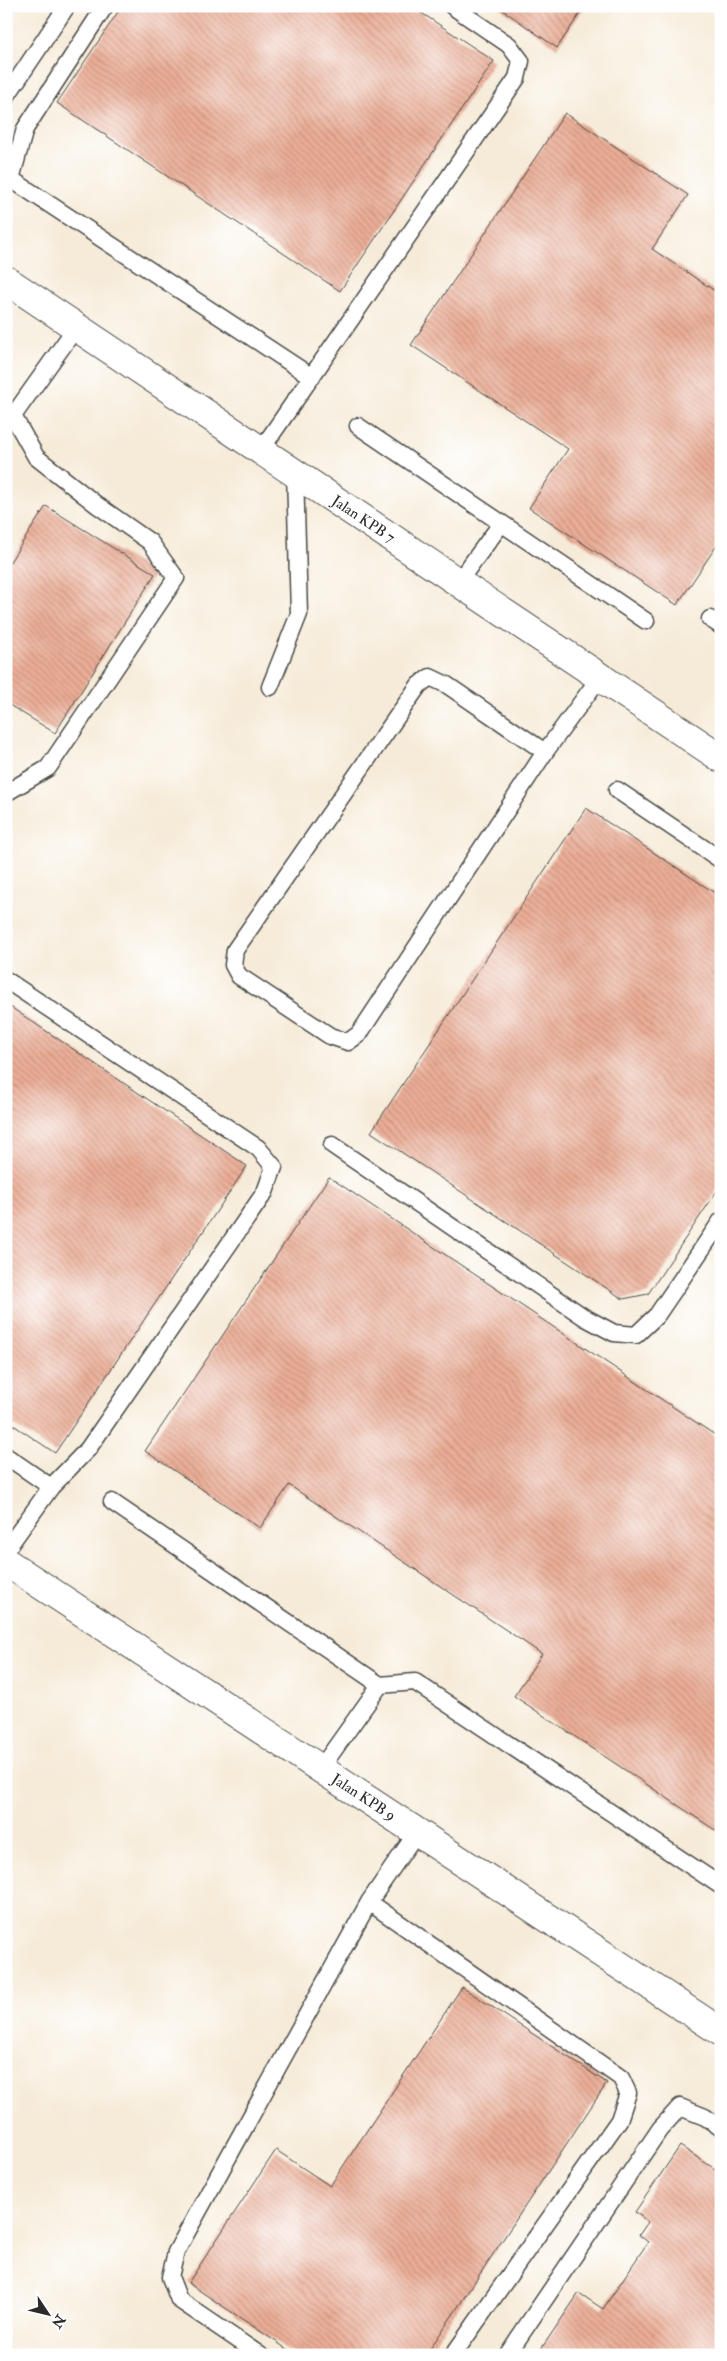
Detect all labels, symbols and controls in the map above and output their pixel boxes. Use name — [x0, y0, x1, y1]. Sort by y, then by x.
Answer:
street label: Jalan KPB 7 — [327, 491, 399, 547]
street label: Jalan KPB 9 — [327, 1769, 399, 1825]
north arrow — [22, 2288, 72, 2338]
text: N — [47, 2310, 69, 2332]

